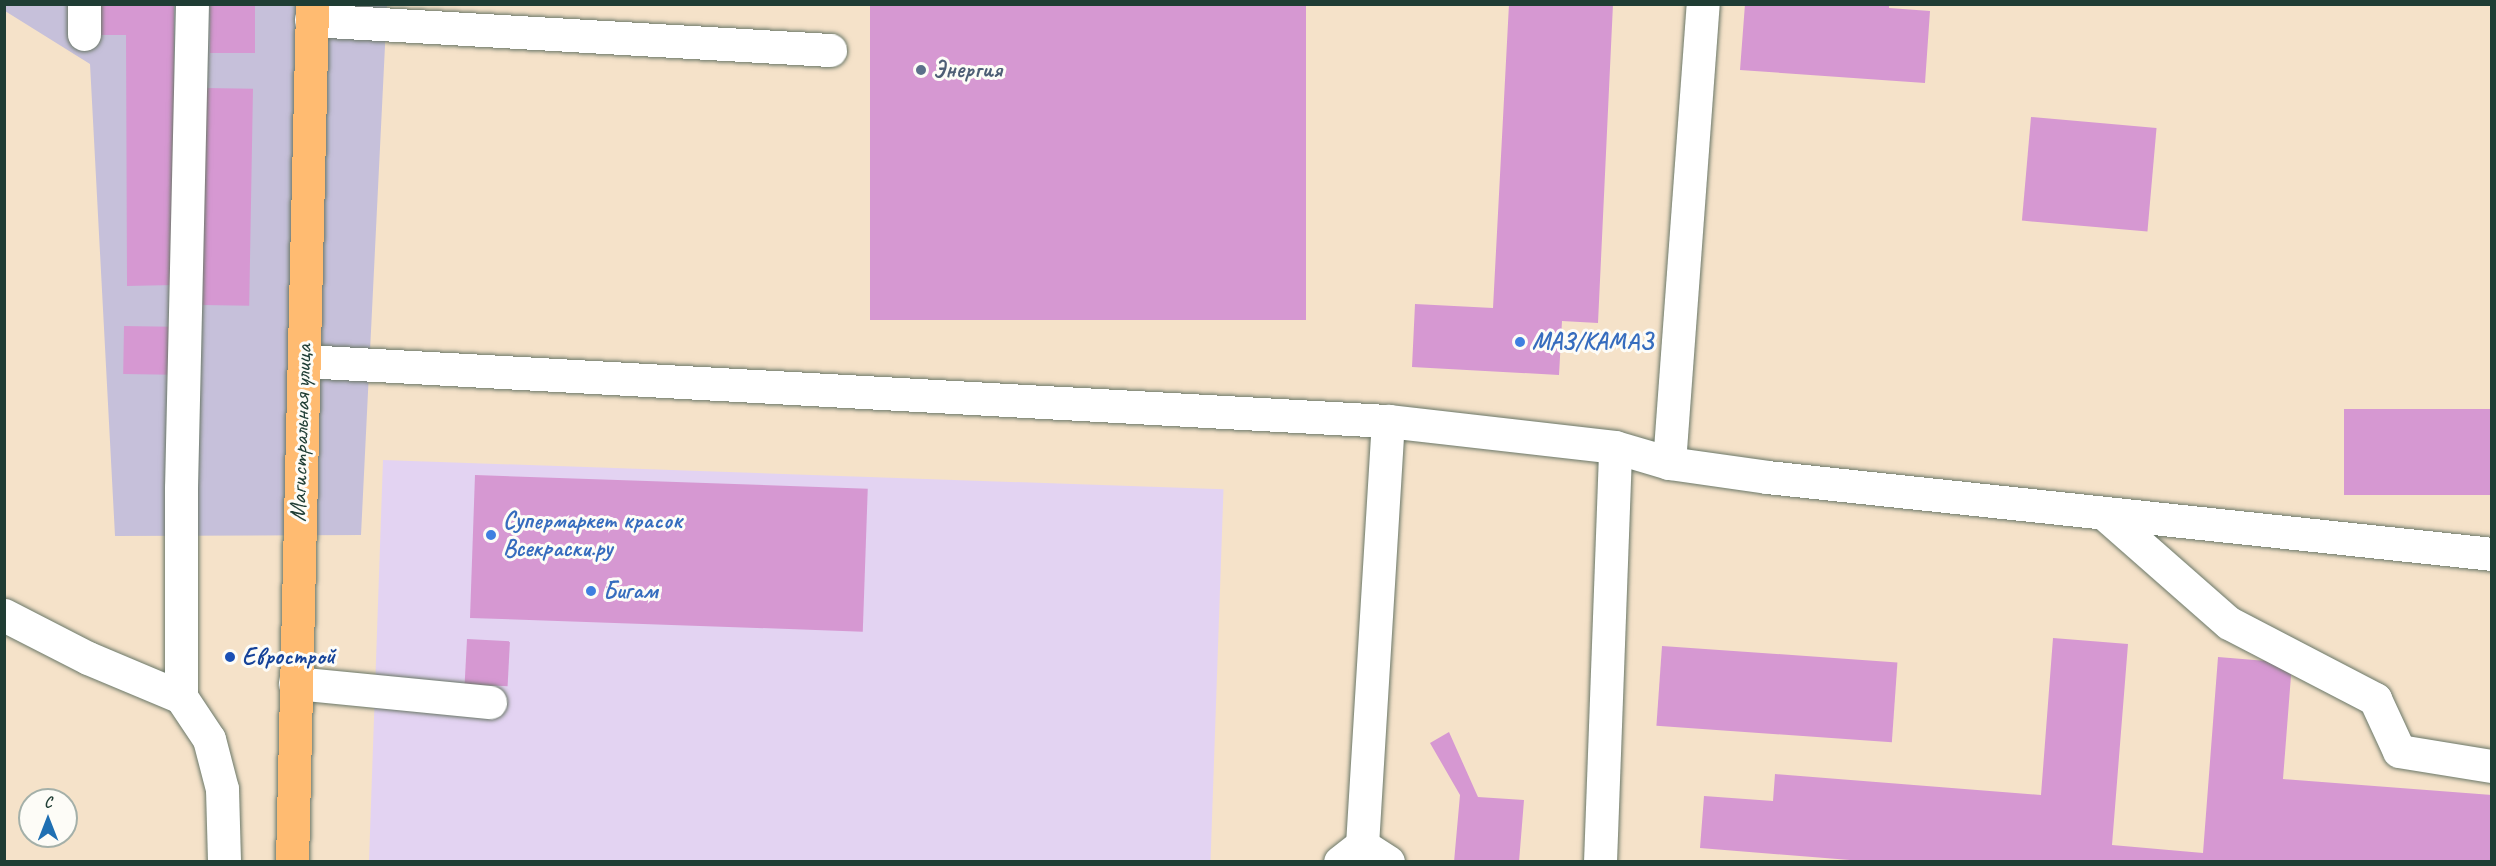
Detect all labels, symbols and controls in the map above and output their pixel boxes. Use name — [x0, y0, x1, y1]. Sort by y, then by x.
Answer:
place label: Энергия — [933, 56, 1002, 84]
marker: Энергия — [914, 63, 928, 77]
place label: МАЗ/КАМАЗ — [1532, 328, 1654, 356]
marker: МАЗ/КАМАЗ — [1513, 335, 1527, 349]
street label: Магистральная улица — [283, 342, 319, 524]
place label: Супермаркет красок Всекраски.ру — [503, 507, 682, 563]
marker: Супермаркет красок Всекраски.ру — [484, 528, 498, 542]
place label: Бигам — [603, 577, 658, 605]
marker: Бигам — [584, 584, 598, 598]
place label: Еврострой — [242, 643, 335, 671]
marker: Еврострой — [223, 650, 237, 664]
north arrow — [18, 788, 78, 848]
text: С — [44, 792, 52, 812]

